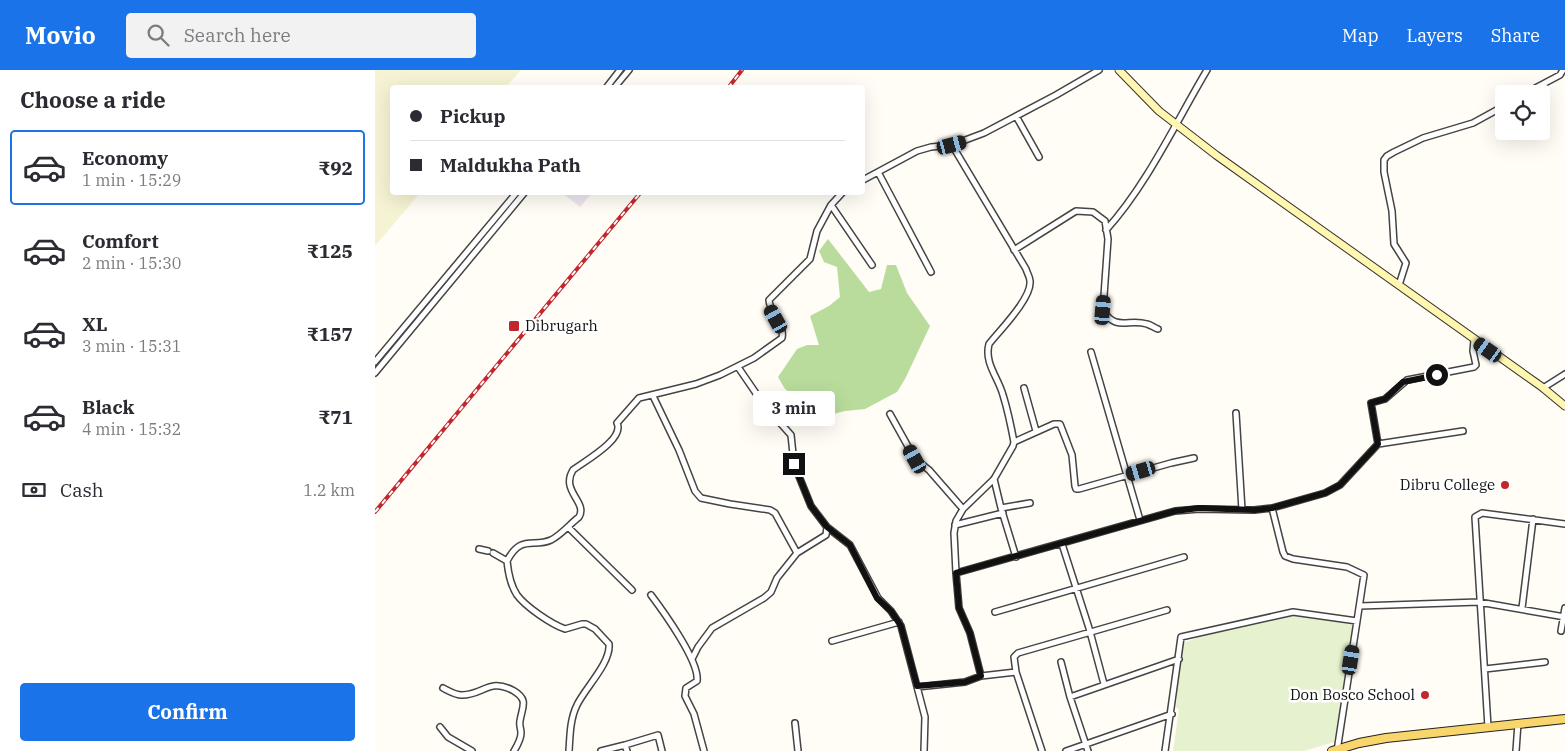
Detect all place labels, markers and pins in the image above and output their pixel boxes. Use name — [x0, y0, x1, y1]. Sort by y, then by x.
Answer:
place label: Dibrugarh — [525, 316, 598, 335]
marker: Dibrugarh — [507, 319, 521, 333]
place label: Dibru College — [1400, 475, 1495, 494]
marker: Dibru College — [1499, 479, 1511, 491]
place label: Don Bosco School — [1290, 685, 1415, 704]
marker: Don Bosco School — [1419, 689, 1431, 701]

